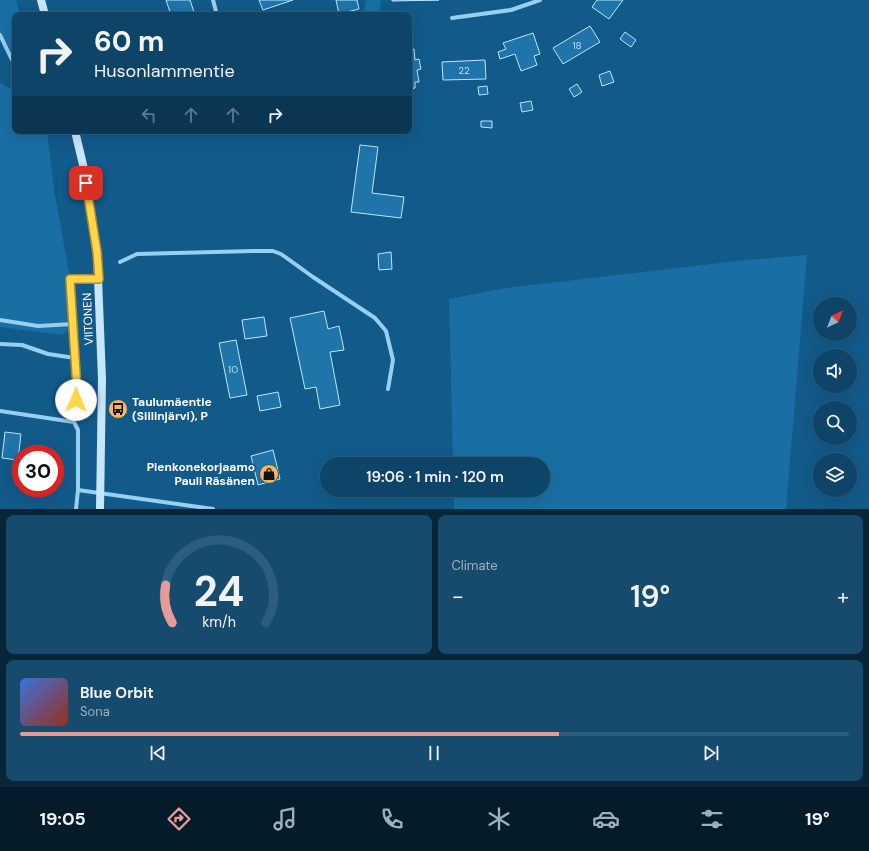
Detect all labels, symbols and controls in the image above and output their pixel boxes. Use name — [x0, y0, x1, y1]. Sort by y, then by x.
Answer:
text: 60 m — [94, 23, 164, 60]
icon: right — [28, 28, 80, 80]
house number: 18 — [572, 39, 582, 52]
text: Husonlammentie — [94, 59, 235, 83]
house number: 22 — [458, 64, 470, 77]
icon: left — [138, 104, 160, 126]
icon: ahead — [180, 104, 202, 126]
icon: ahead — [222, 104, 244, 126]
icon: right — [264, 104, 286, 126]
pin — [69, 166, 103, 200]
icon: arrive — [75, 172, 97, 194]
street label: VIITONEN — [79, 292, 97, 346]
north arrow — [813, 297, 857, 341]
map controls — [813, 297, 857, 497]
button: sound — [813, 349, 857, 393]
house number: 10 — [228, 363, 238, 376]
position arrow — [55, 379, 97, 421]
place label: Taulumäentie (Siilinjärvi), P — [132, 394, 212, 424]
bus stop icon: Taulumäentie (Siilinjärvi), P — [107, 398, 129, 420]
button: search — [813, 401, 857, 445]
speed limit sign: 30 — [12, 445, 64, 497]
button: layers — [813, 453, 857, 497]
place label: Pienkonekorjaamo Pauli Räsänen — [147, 459, 255, 489]
shop icon: Pienkonekorjaamo Pauli Räsänen — [258, 463, 280, 485]
text: 19:06 · 1 min · 120 m — [366, 467, 504, 487]
text: Climate — [452, 557, 498, 574]
text: 24 — [193, 564, 244, 618]
text: 19° — [630, 577, 670, 616]
text: − — [452, 582, 464, 611]
text: + — [837, 582, 849, 611]
text: km/h — [202, 612, 236, 630]
text: Blue Orbit — [80, 683, 154, 703]
text: Sona — [80, 703, 110, 720]
icon: previous — [147, 742, 169, 764]
icon: pause — [423, 742, 445, 764]
icon: next — [700, 742, 722, 764]
icon: directions — [165, 805, 193, 833]
icon: music — [271, 805, 299, 833]
icon: phone — [378, 805, 406, 833]
icon: climate — [485, 805, 513, 833]
icon: car — [592, 805, 620, 833]
icon: filters — [698, 805, 726, 833]
text: 19:05 — [39, 807, 86, 831]
text: 19° — [805, 807, 830, 831]

